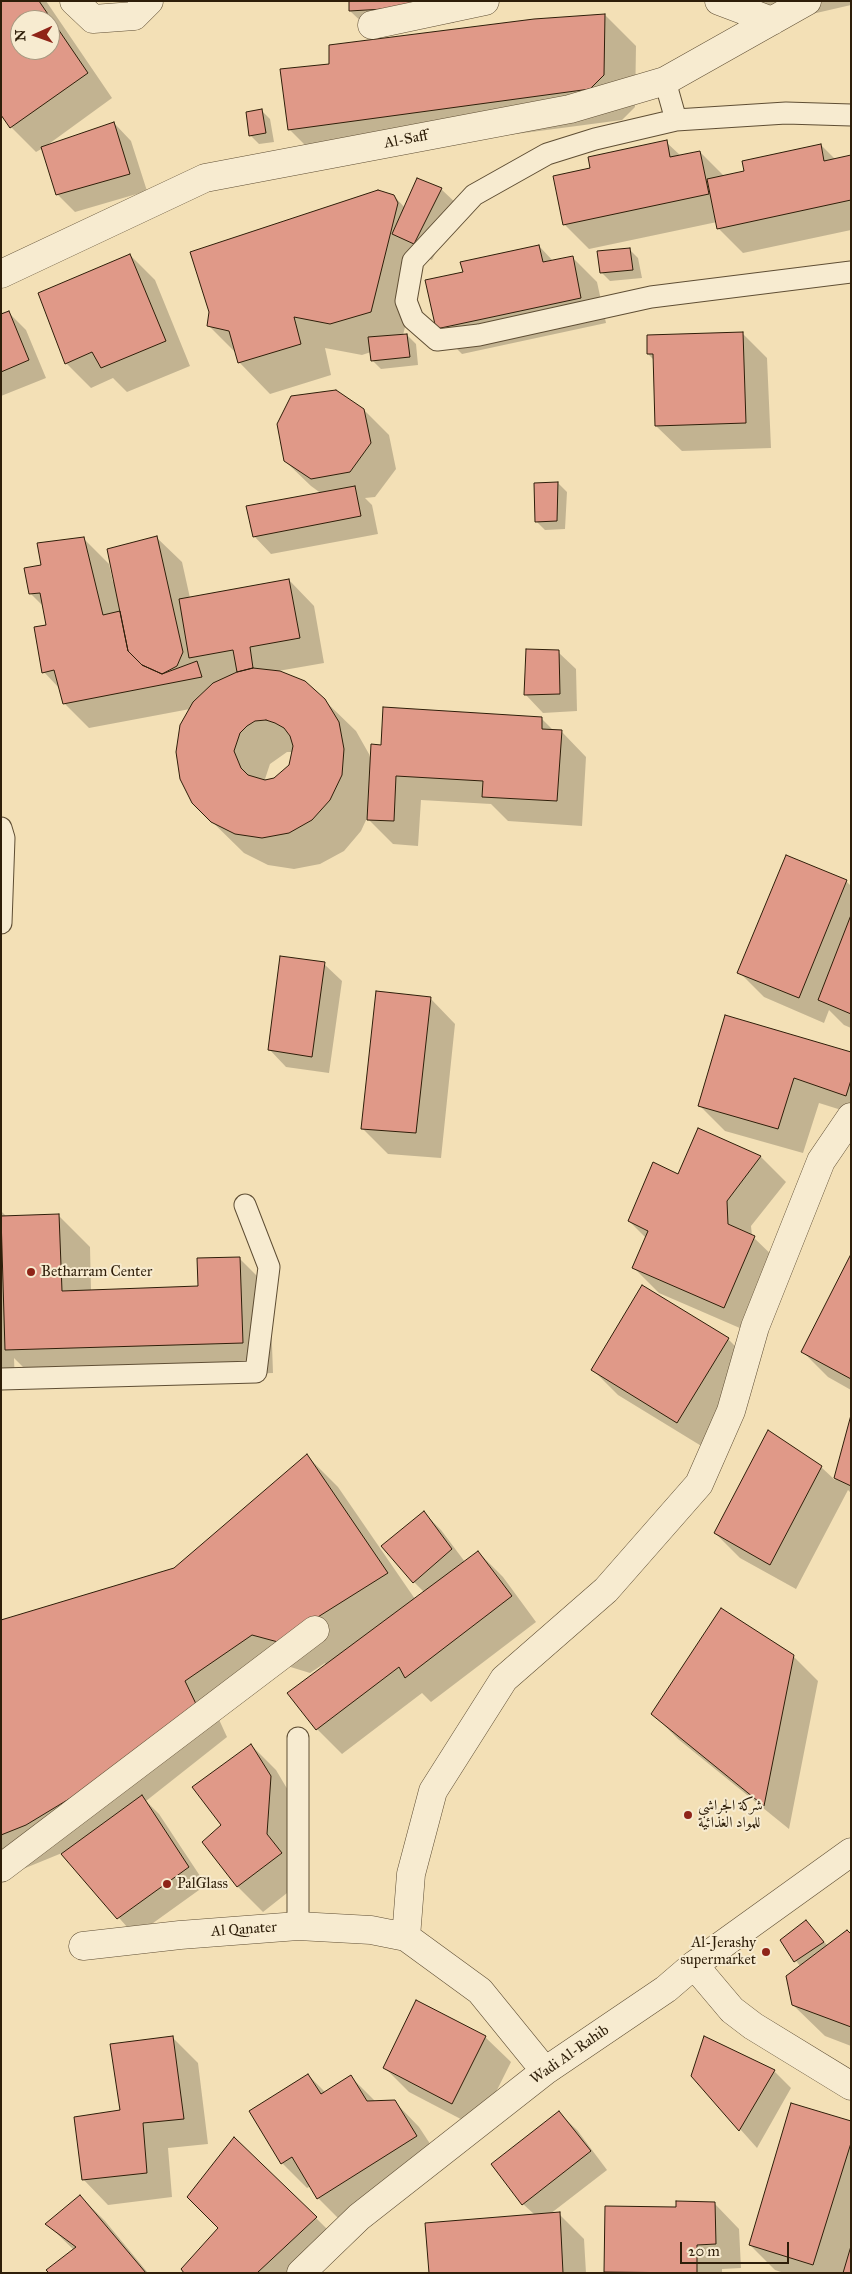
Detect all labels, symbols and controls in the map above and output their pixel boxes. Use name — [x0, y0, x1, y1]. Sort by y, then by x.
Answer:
north arrow — [10, 10, 60, 60]
text: N — [12, 29, 29, 42]
street label: Al-Saff — [383, 127, 429, 153]
place label: Betharram Center — [41, 1263, 152, 1281]
marker: Betharram Center — [25, 1266, 37, 1278]
place label: شركة الجراشي للمواد الغذائية — [698, 1797, 763, 1832]
marker: شركة الجراشي للمواد الغذائية — [682, 1809, 694, 1821]
place label: PalGlass — [177, 1875, 228, 1893]
marker: PalGlass — [161, 1878, 173, 1890]
street label: Al Qanater — [210, 1919, 278, 1941]
place label: Al-Jerashy supermarket — [680, 1934, 756, 1969]
marker: Al-Jerashy supermarket — [760, 1946, 772, 1958]
street label: Wadi Al-Rahib — [527, 2021, 613, 2089]
scale bar — [682, 2232, 791, 2264]
text: 20 m — [688, 2242, 720, 2260]

